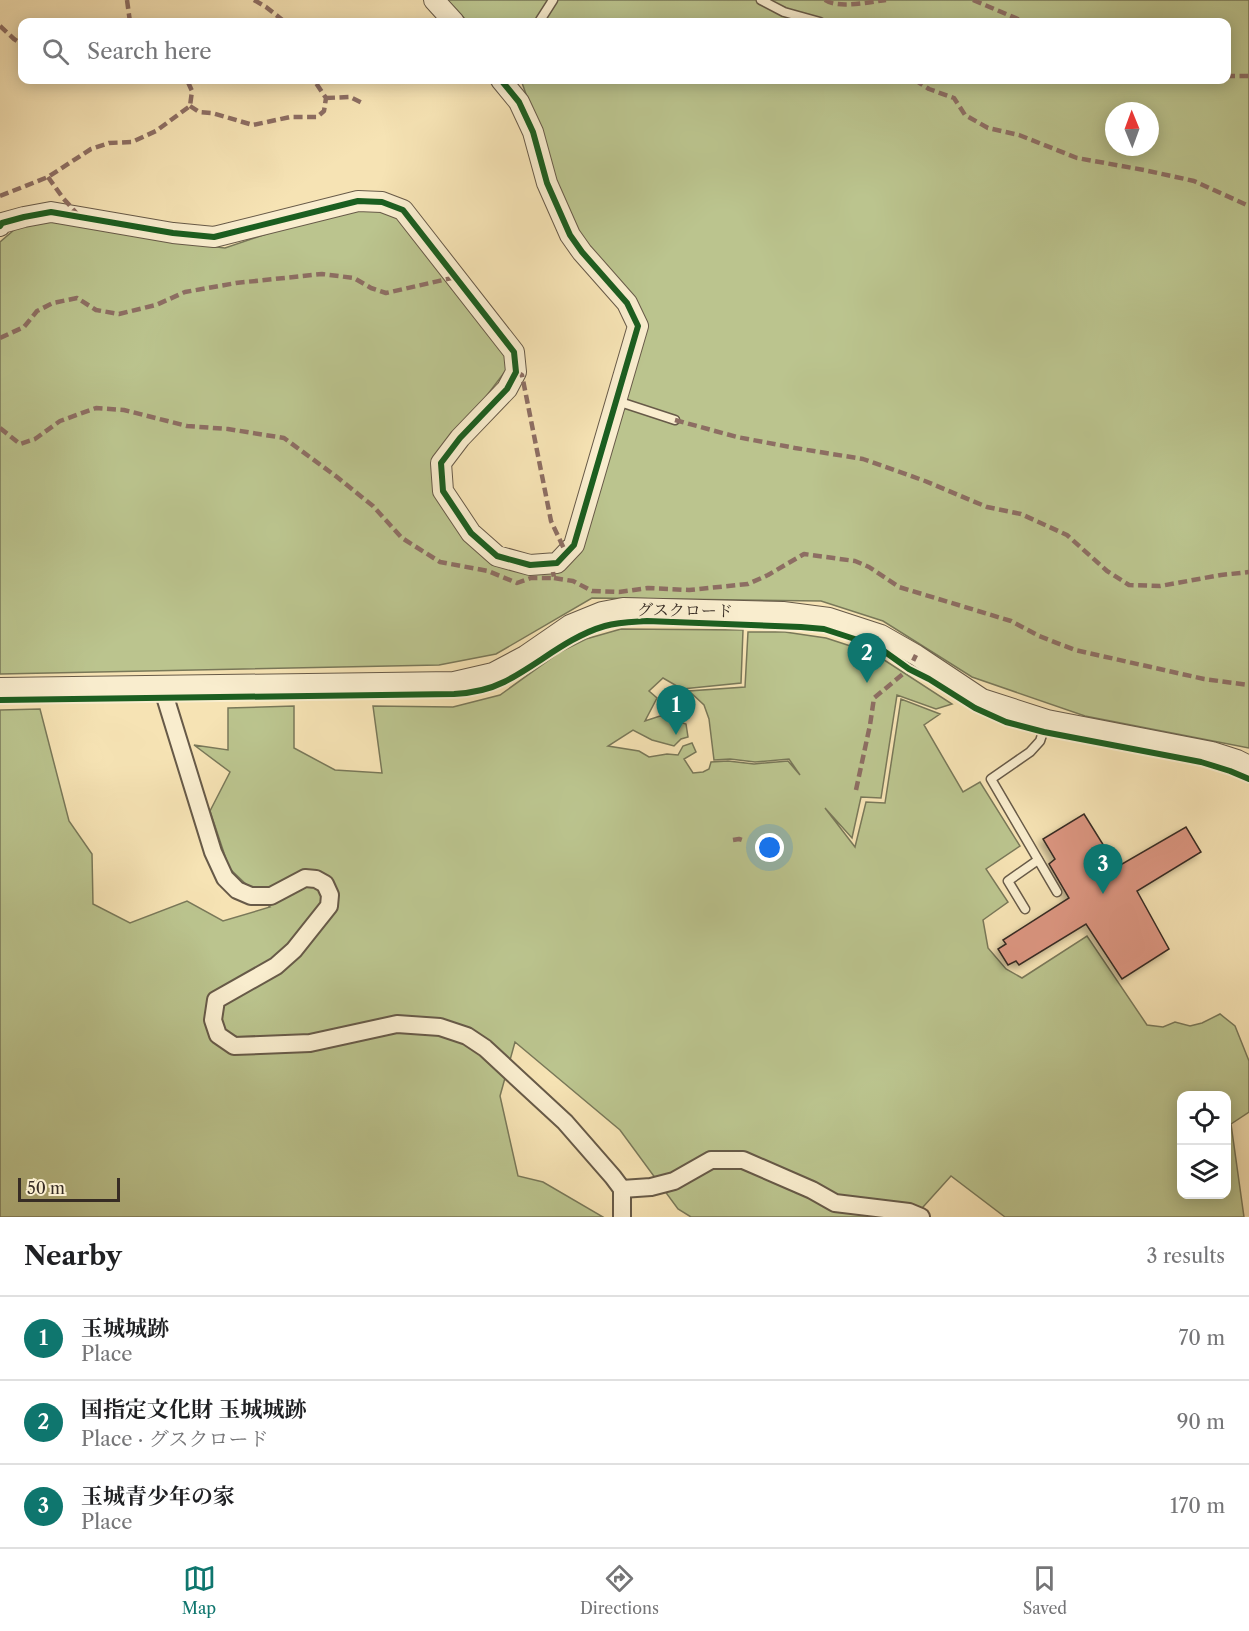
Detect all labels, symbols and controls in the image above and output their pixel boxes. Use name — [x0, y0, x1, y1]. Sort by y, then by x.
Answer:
search box — [18, 18, 1231, 84]
icon: search — [39, 35, 72, 68]
text: Search here — [87, 38, 212, 65]
north arrow — [1105, 102, 1159, 156]
street label: グスクロード — [637, 599, 733, 621]
pin: 2 — [848, 634, 886, 683]
pin: 1 — [656, 686, 696, 735]
your location — [755, 833, 784, 862]
pin: 3 — [1084, 844, 1122, 894]
map controls — [1177, 1091, 1231, 1199]
button: locate — [1177, 1091, 1231, 1145]
button: layers — [1177, 1145, 1231, 1199]
scale bar — [18, 1175, 120, 1202]
text: 50 m — [27, 1178, 65, 1198]
text: Nearby — [24, 1240, 122, 1272]
text: 3 results — [1147, 1244, 1225, 1268]
text: 玉城城跡 — [81, 1315, 169, 1342]
text: 1 — [39, 1326, 48, 1350]
text: 70 m — [1179, 1326, 1225, 1350]
text: Place — [81, 1342, 132, 1366]
text: 国指定文化財 玉城城跡 — [81, 1396, 307, 1423]
text: 2 — [38, 1410, 49, 1434]
text: 90 m — [1177, 1410, 1225, 1434]
text: Place · グスクロード — [81, 1427, 268, 1451]
text: 玉城青少年の家 — [81, 1483, 235, 1510]
text: 3 — [38, 1494, 49, 1518]
text: 170 m — [1170, 1494, 1225, 1518]
text: Place — [81, 1510, 132, 1534]
tab: Map — [182, 1562, 216, 1618]
tab: Directions — [580, 1562, 659, 1618]
tab: Saved — [1023, 1562, 1067, 1618]

